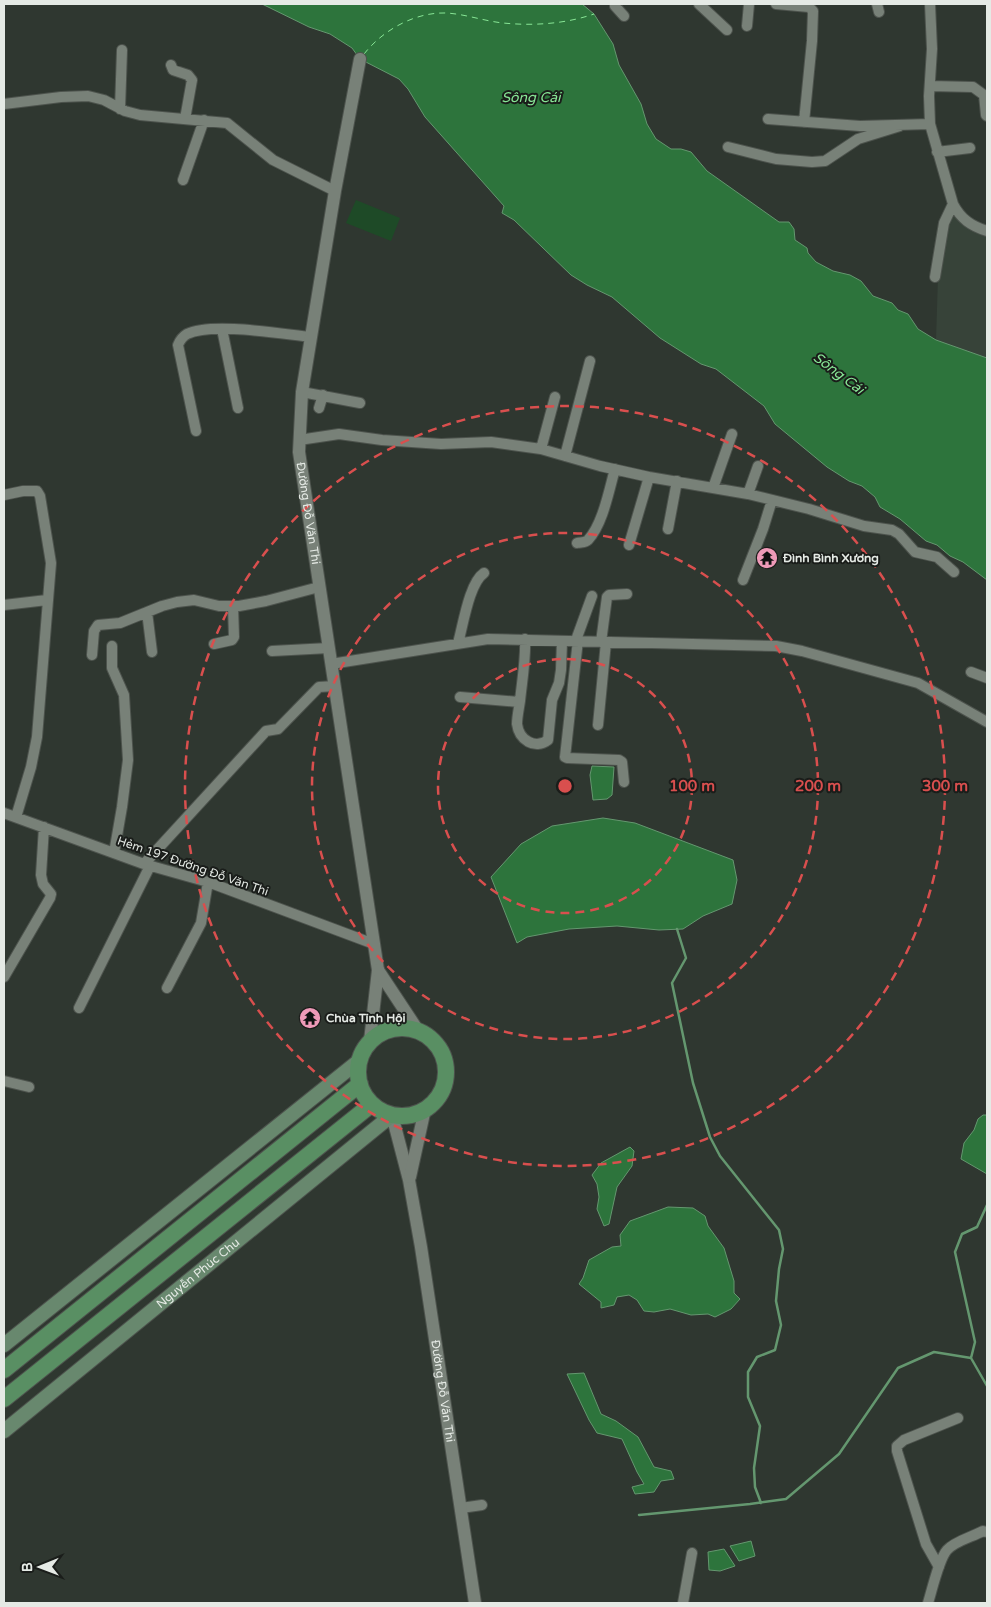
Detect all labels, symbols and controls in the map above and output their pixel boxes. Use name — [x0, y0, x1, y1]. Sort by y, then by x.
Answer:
water label: Sông Cái — [501, 89, 562, 106]
water label: Sông Cái — [810, 349, 869, 399]
street label: Đường Đỗ Văn Thi — [294, 461, 323, 565]
temple icon: Đình Bình Xương — [755, 546, 779, 570]
place label: Đình Bình Xương — [782, 551, 879, 566]
centre of rings — [556, 777, 574, 795]
text: 100 m — [669, 777, 715, 795]
text: 200 m — [795, 777, 841, 795]
text: 300 m — [922, 777, 968, 795]
street label: Hẻm 197 Đường Đỗ Văn Thi — [116, 834, 270, 898]
temple icon: Chùa Tỉnh Hội — [298, 1006, 322, 1030]
place label: Chùa Tỉnh Hội — [326, 1011, 405, 1025]
street label: Nguyễn Phúc Chu — [153, 1235, 242, 1311]
street label: Đường Đỗ Văn Thi — [428, 1339, 458, 1443]
north arrow — [15, 1542, 65, 1592]
text: B — [19, 1562, 36, 1572]

